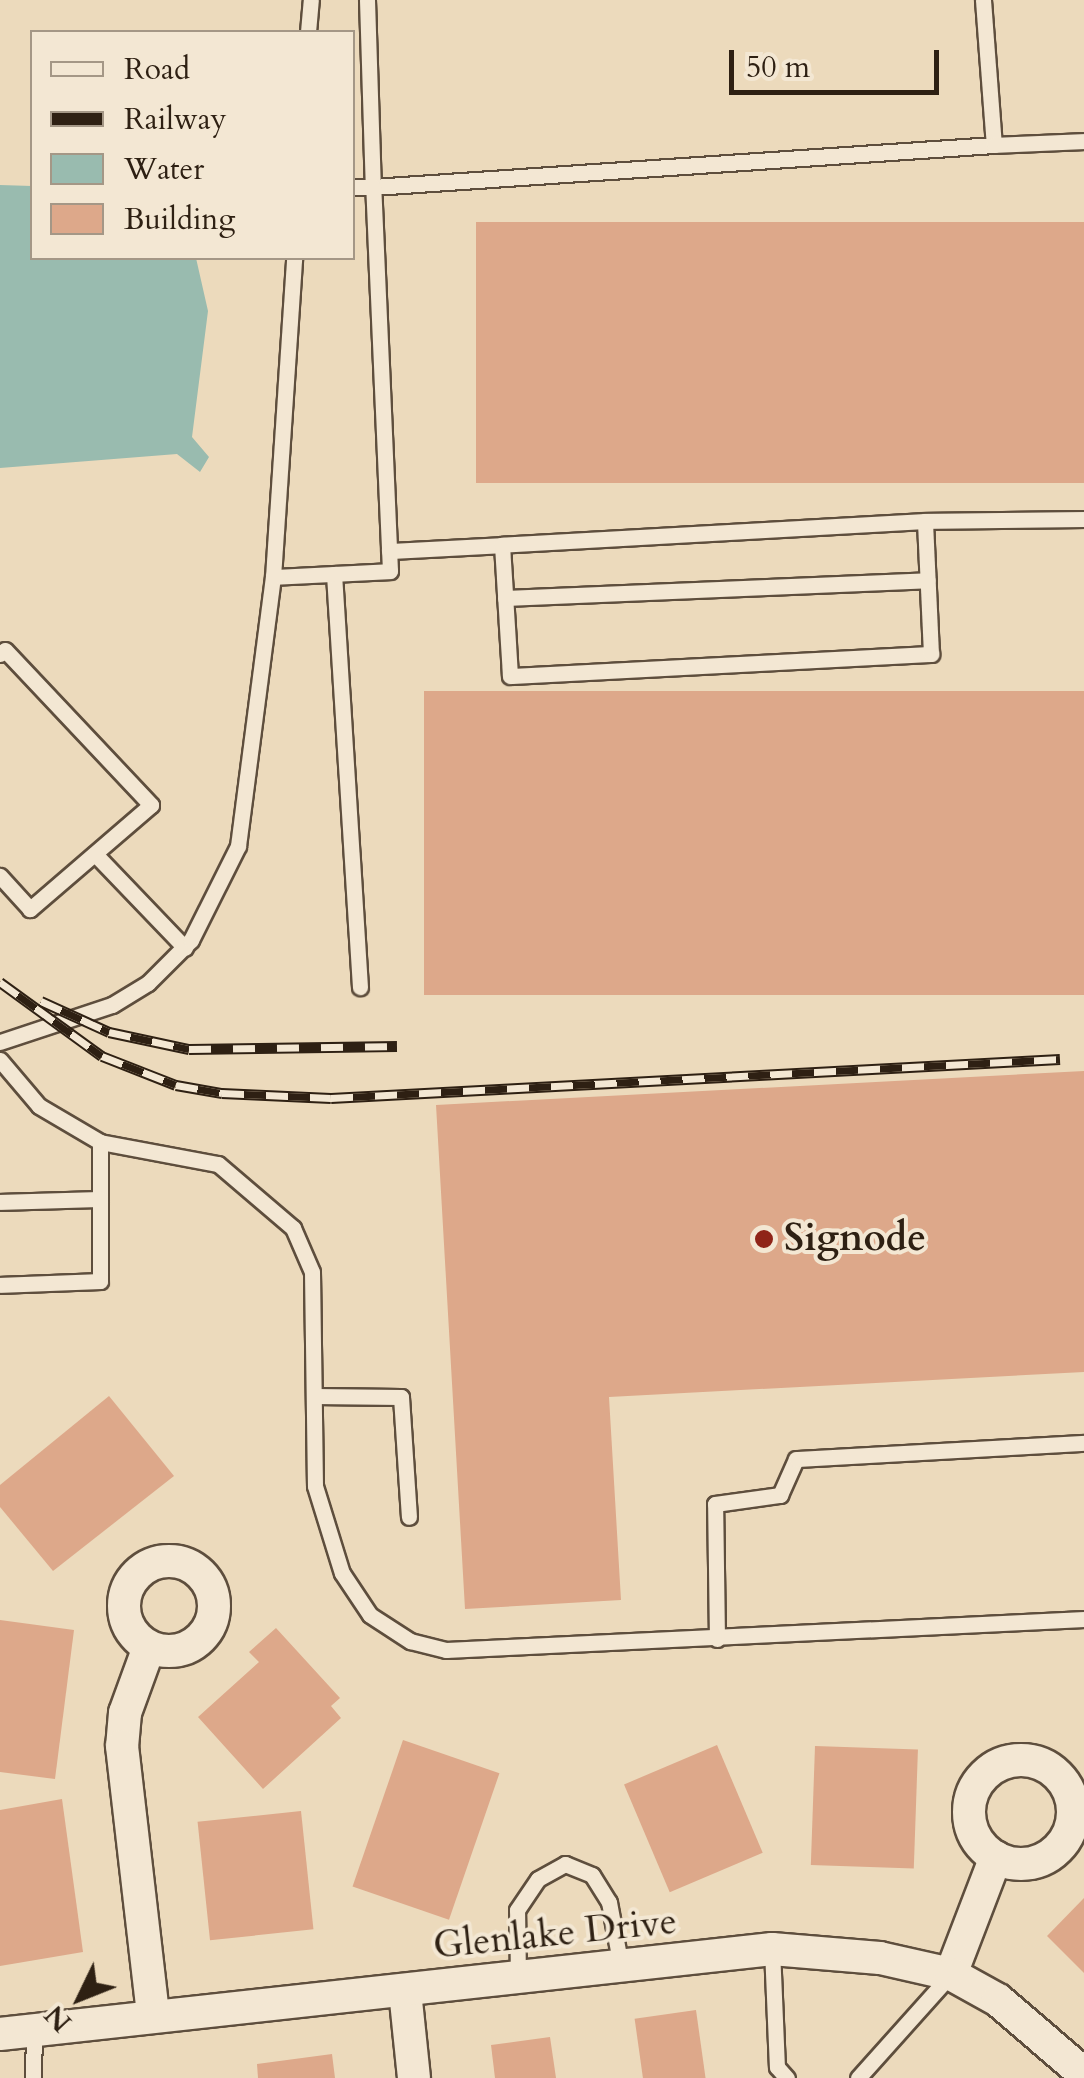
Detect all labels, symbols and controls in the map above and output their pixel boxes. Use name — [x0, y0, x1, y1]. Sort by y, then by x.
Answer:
legend — [30, 30, 355, 260]
scale bar — [734, 30, 944, 92]
text: 50 m — [746, 47, 810, 88]
text: Road — [124, 49, 190, 90]
text: Railway — [124, 99, 227, 140]
text: Water — [124, 149, 204, 190]
text: Building — [124, 199, 235, 240]
place label: Signode — [784, 1216, 926, 1262]
marker: Signode — [753, 1228, 775, 1250]
street label: Glenlake Drive — [431, 1899, 679, 1969]
north arrow — [30, 1948, 130, 2048]
text: N — [36, 1997, 80, 2040]

